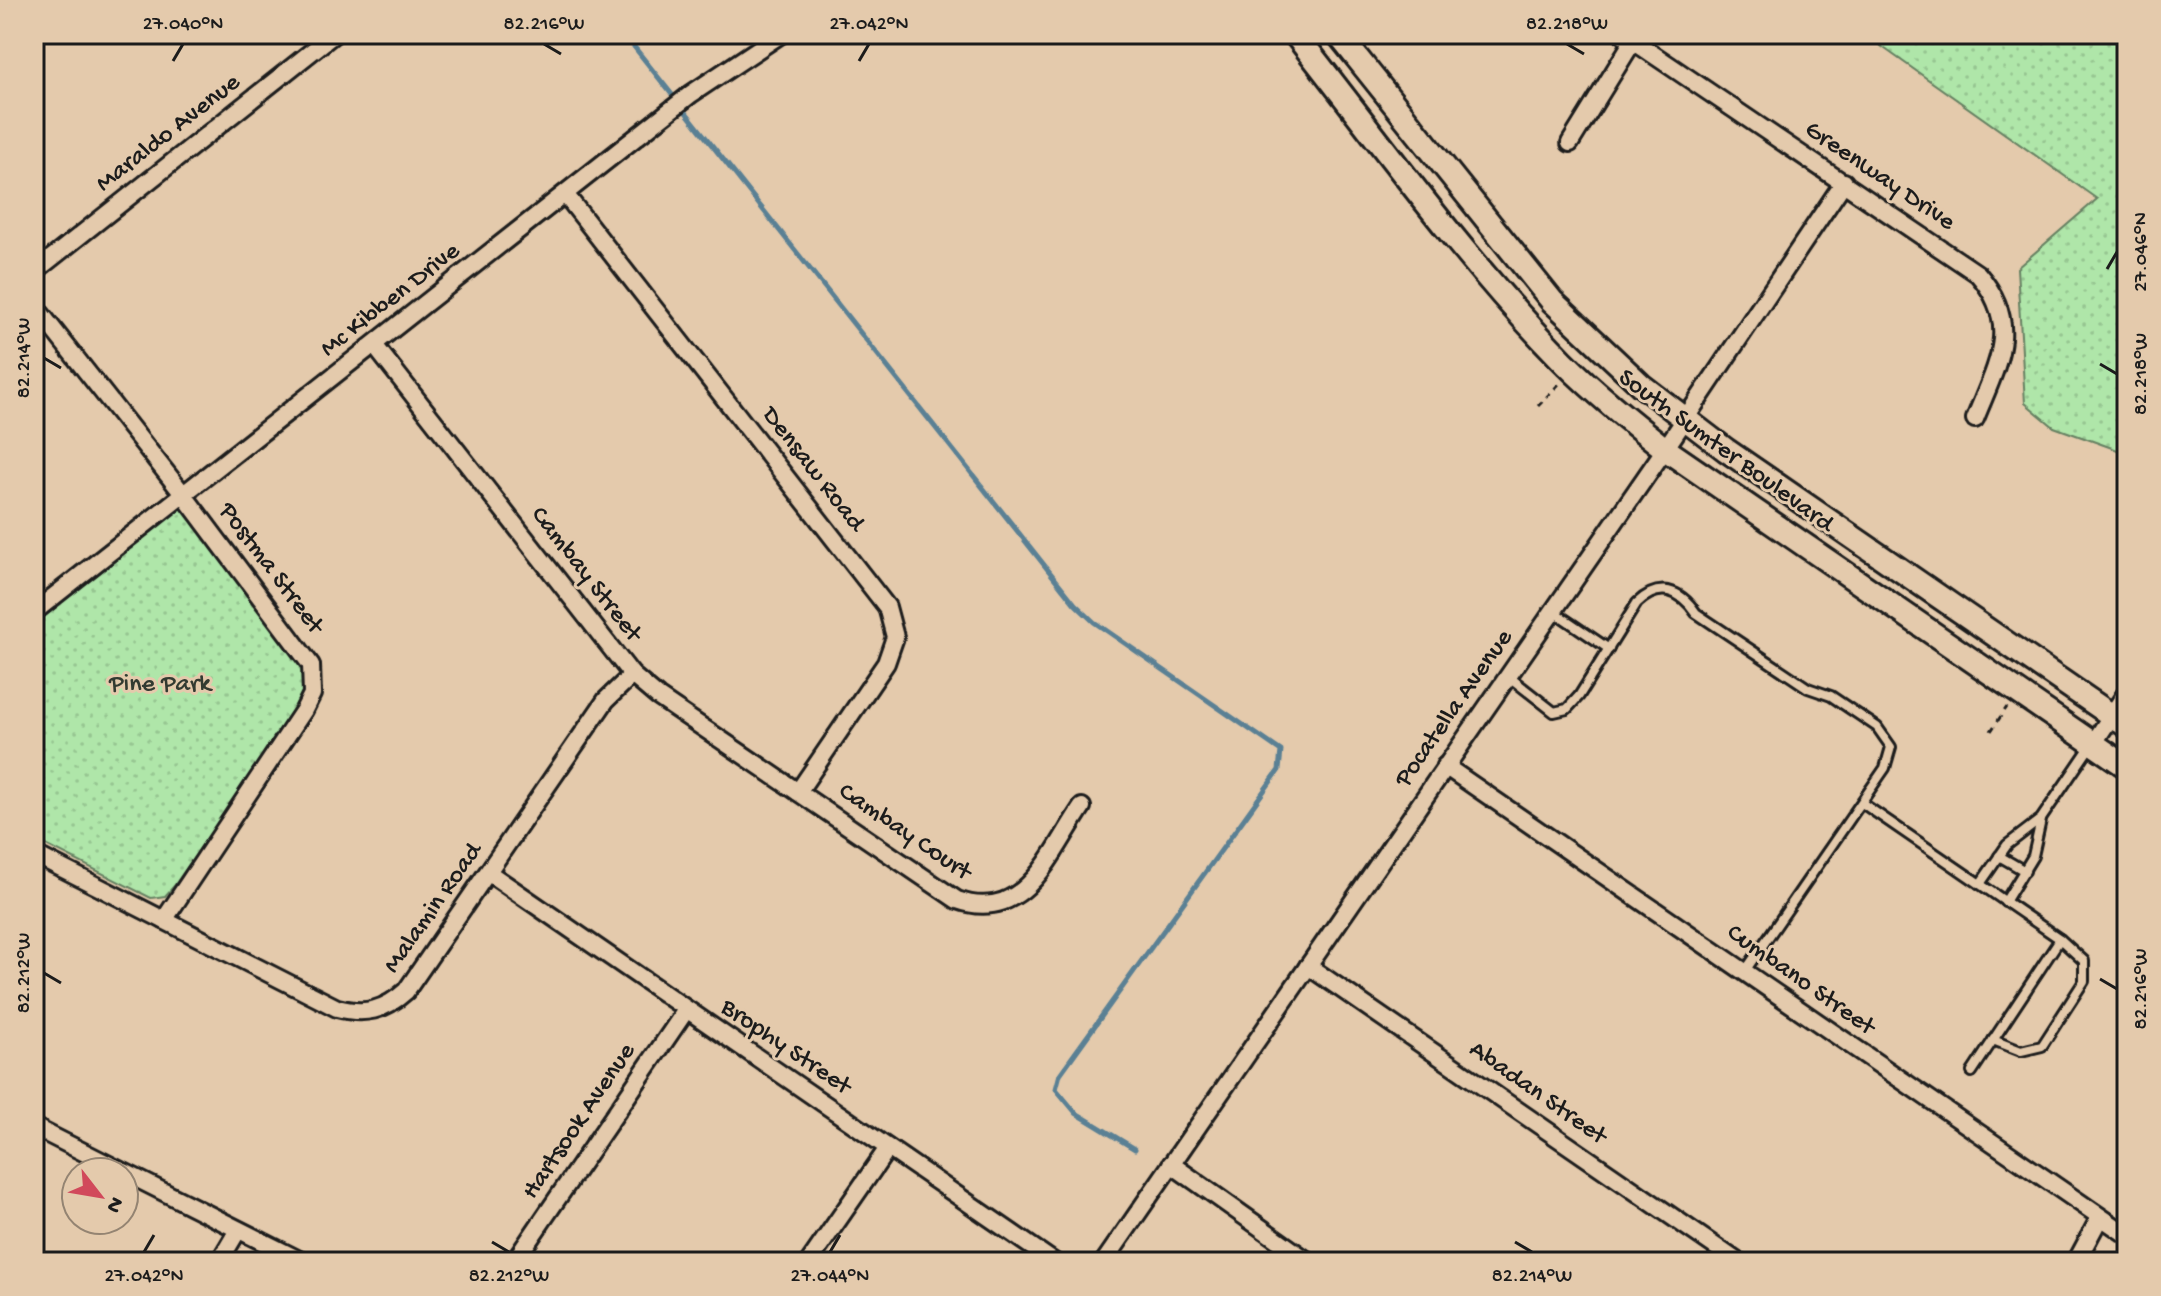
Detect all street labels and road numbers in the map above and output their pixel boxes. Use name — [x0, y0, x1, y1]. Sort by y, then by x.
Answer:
street label: Maraldo Avenue — [91, 68, 248, 200]
street label: Greenway Drive — [1798, 115, 1961, 239]
street label: Mc Kibben Drive — [315, 236, 468, 365]
street label: South Sumter Boulevard — [1611, 363, 1840, 542]
street label: Densaw Road — [752, 400, 871, 540]
street label: Postma Street — [210, 496, 331, 643]
street label: Cambay Street — [522, 501, 649, 651]
street label: Pocatella Avenue — [1389, 624, 1521, 795]
street label: Cambay Court — [832, 777, 978, 890]
street label: Malamin Road — [378, 836, 491, 980]
street label: Cumbano Street — [1720, 918, 1882, 1045]
street label: Brophy Street — [713, 992, 858, 1104]
street label: Abadan Street — [1462, 1035, 1614, 1154]
street label: Hartsook Avenue — [516, 1038, 644, 1206]

